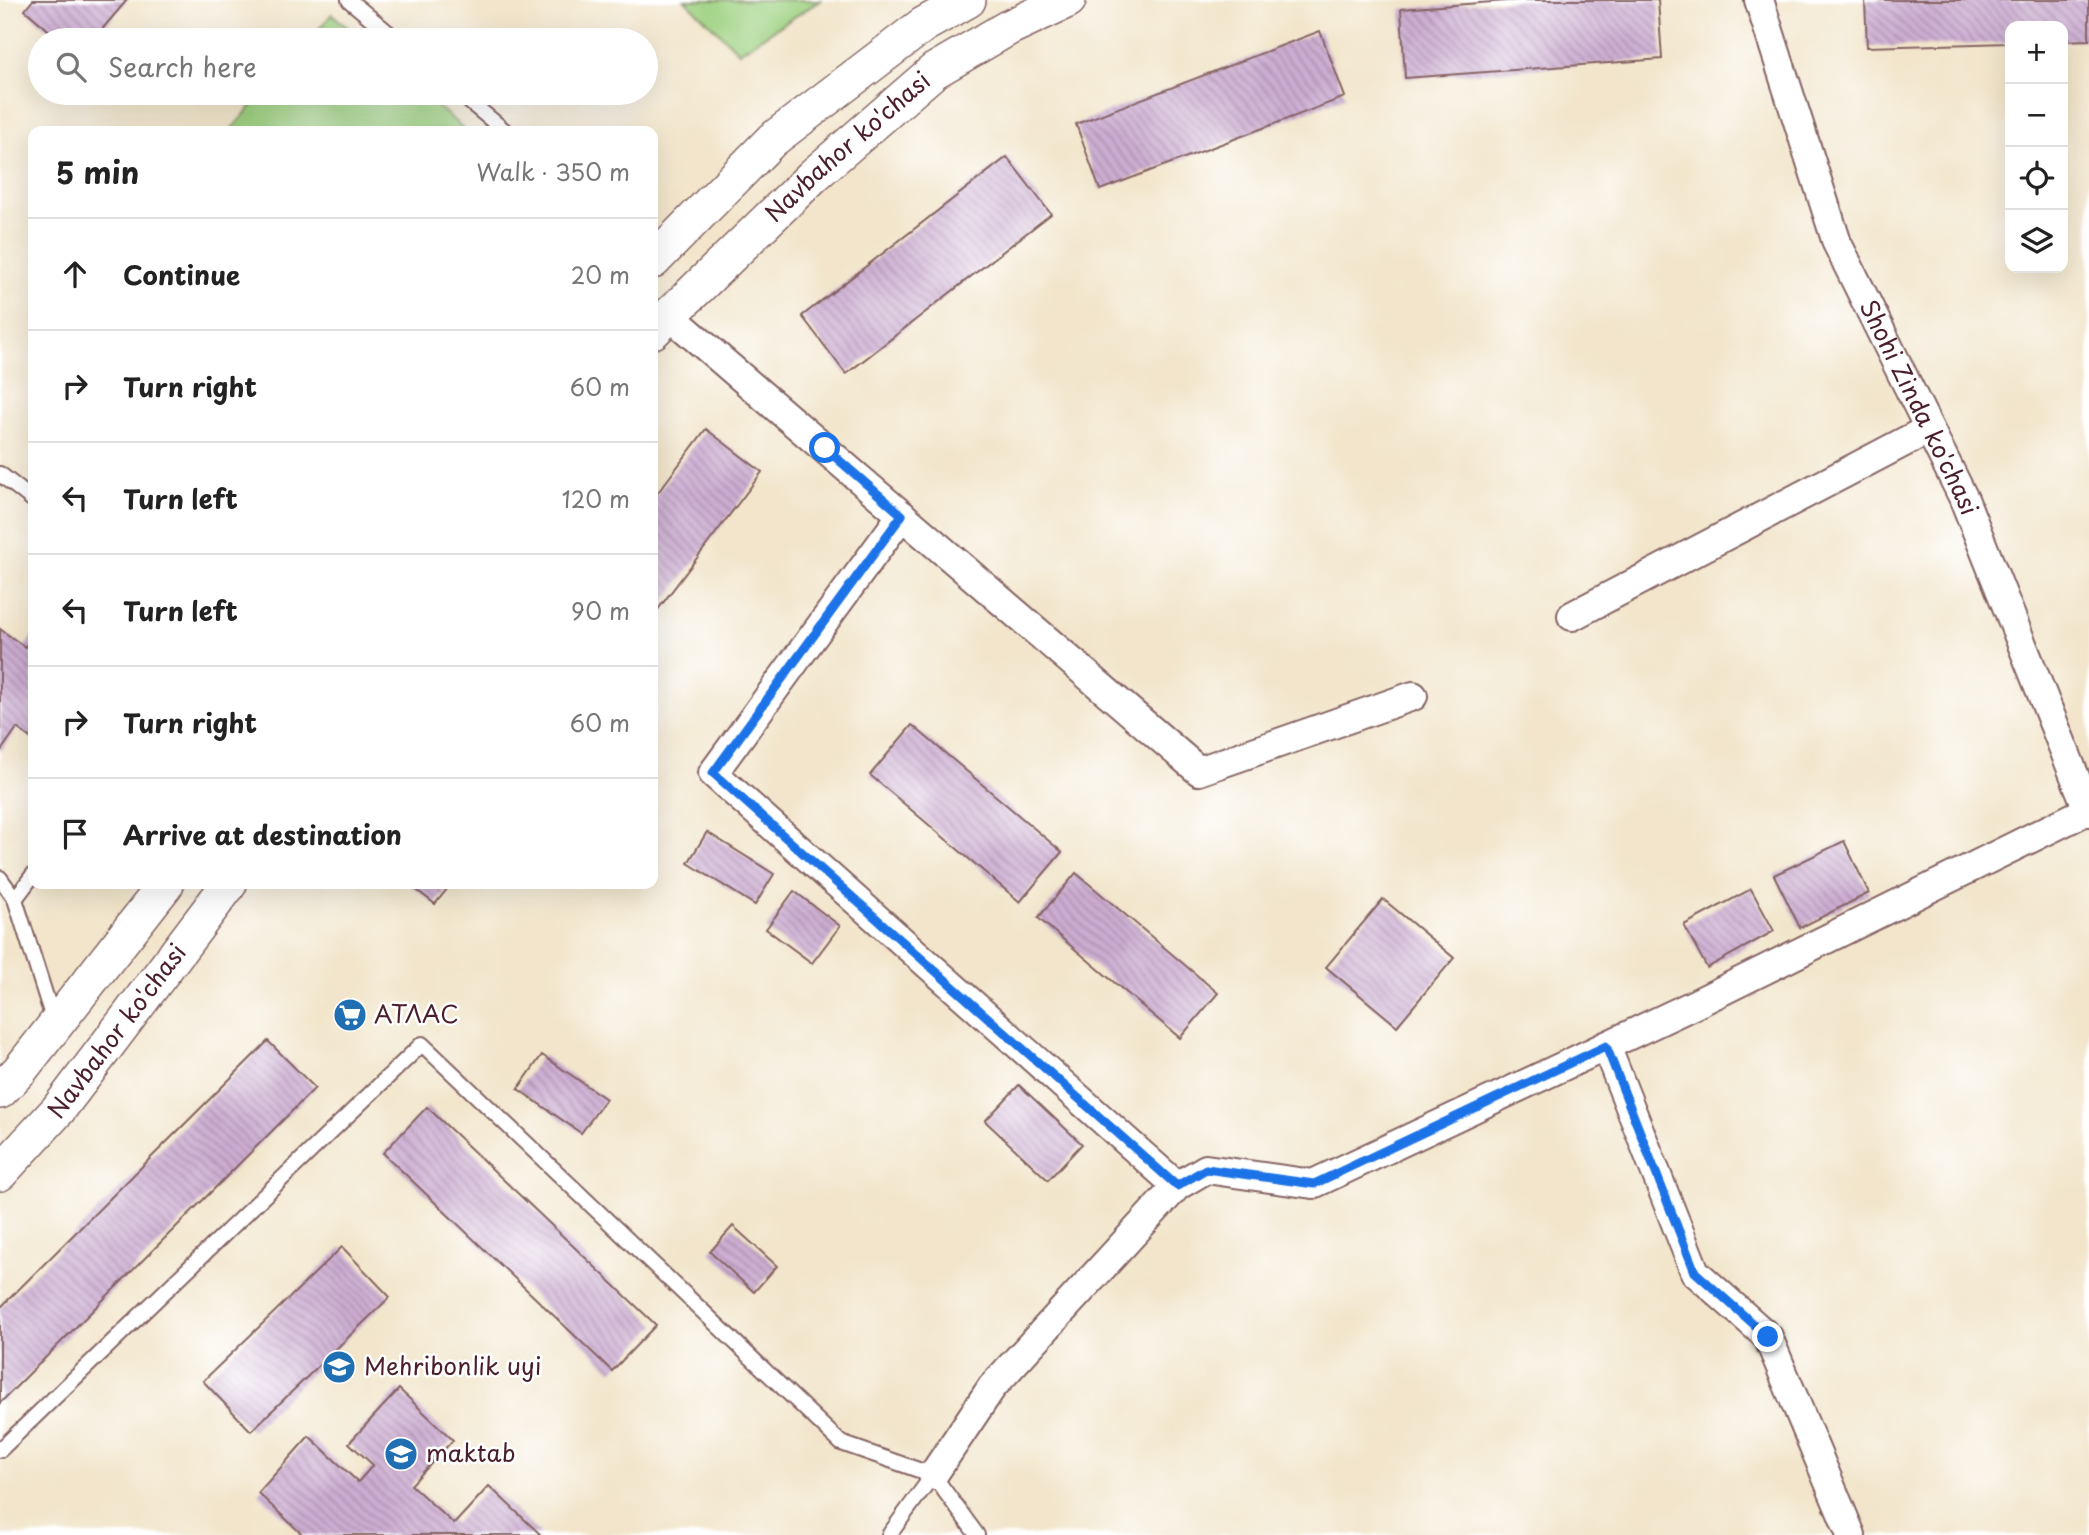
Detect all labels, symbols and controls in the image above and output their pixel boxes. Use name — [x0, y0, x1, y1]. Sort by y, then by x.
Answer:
map controls — [2005, 21, 2068, 273]
button: + — [2005, 21, 2068, 84]
search box — [28, 28, 658, 105]
text: Search here — [108, 47, 257, 86]
icon: search — [52, 48, 90, 86]
street label: Navbahor ko'chasi — [756, 62, 937, 229]
button: − — [2005, 84, 2068, 147]
button: locate — [2005, 147, 2068, 210]
text: 5 min — [56, 149, 139, 194]
text: Walk · 350 m — [477, 154, 630, 189]
button: layers — [2005, 210, 2068, 273]
icon: ahead — [56, 255, 94, 293]
text: Continue — [123, 255, 240, 294]
text: 20 m — [571, 257, 630, 292]
street label: Shohi Zinda ko'chasi — [1852, 293, 1989, 520]
icon: right — [56, 367, 94, 405]
text: Turn right — [123, 367, 257, 406]
text: 60 m — [570, 369, 630, 404]
route start — [809, 432, 840, 463]
icon: left — [56, 479, 94, 517]
text: Turn left — [123, 479, 238, 518]
text: 120 m — [562, 481, 630, 516]
icon: left — [56, 591, 94, 629]
text: Turn left — [123, 591, 238, 630]
text: 90 m — [571, 593, 630, 628]
icon: right — [56, 703, 94, 741]
text: Turn right — [123, 703, 257, 742]
text: 60 m — [570, 705, 630, 740]
icon: arrive — [56, 815, 94, 853]
text: Arrive at destination — [123, 815, 402, 854]
street label: Navbahor ko'chasi — [38, 935, 194, 1125]
place label: АТЛАС — [374, 995, 459, 1031]
supermarket icon: АТЛАС — [331, 996, 369, 1034]
route end — [1752, 1321, 1783, 1352]
place label: Mehribonlik uyi — [364, 1347, 541, 1383]
school or university icon: Mehribonlik uyi — [320, 1348, 358, 1386]
place label: maktab — [426, 1434, 516, 1470]
school or university icon: maktab — [382, 1435, 420, 1473]

